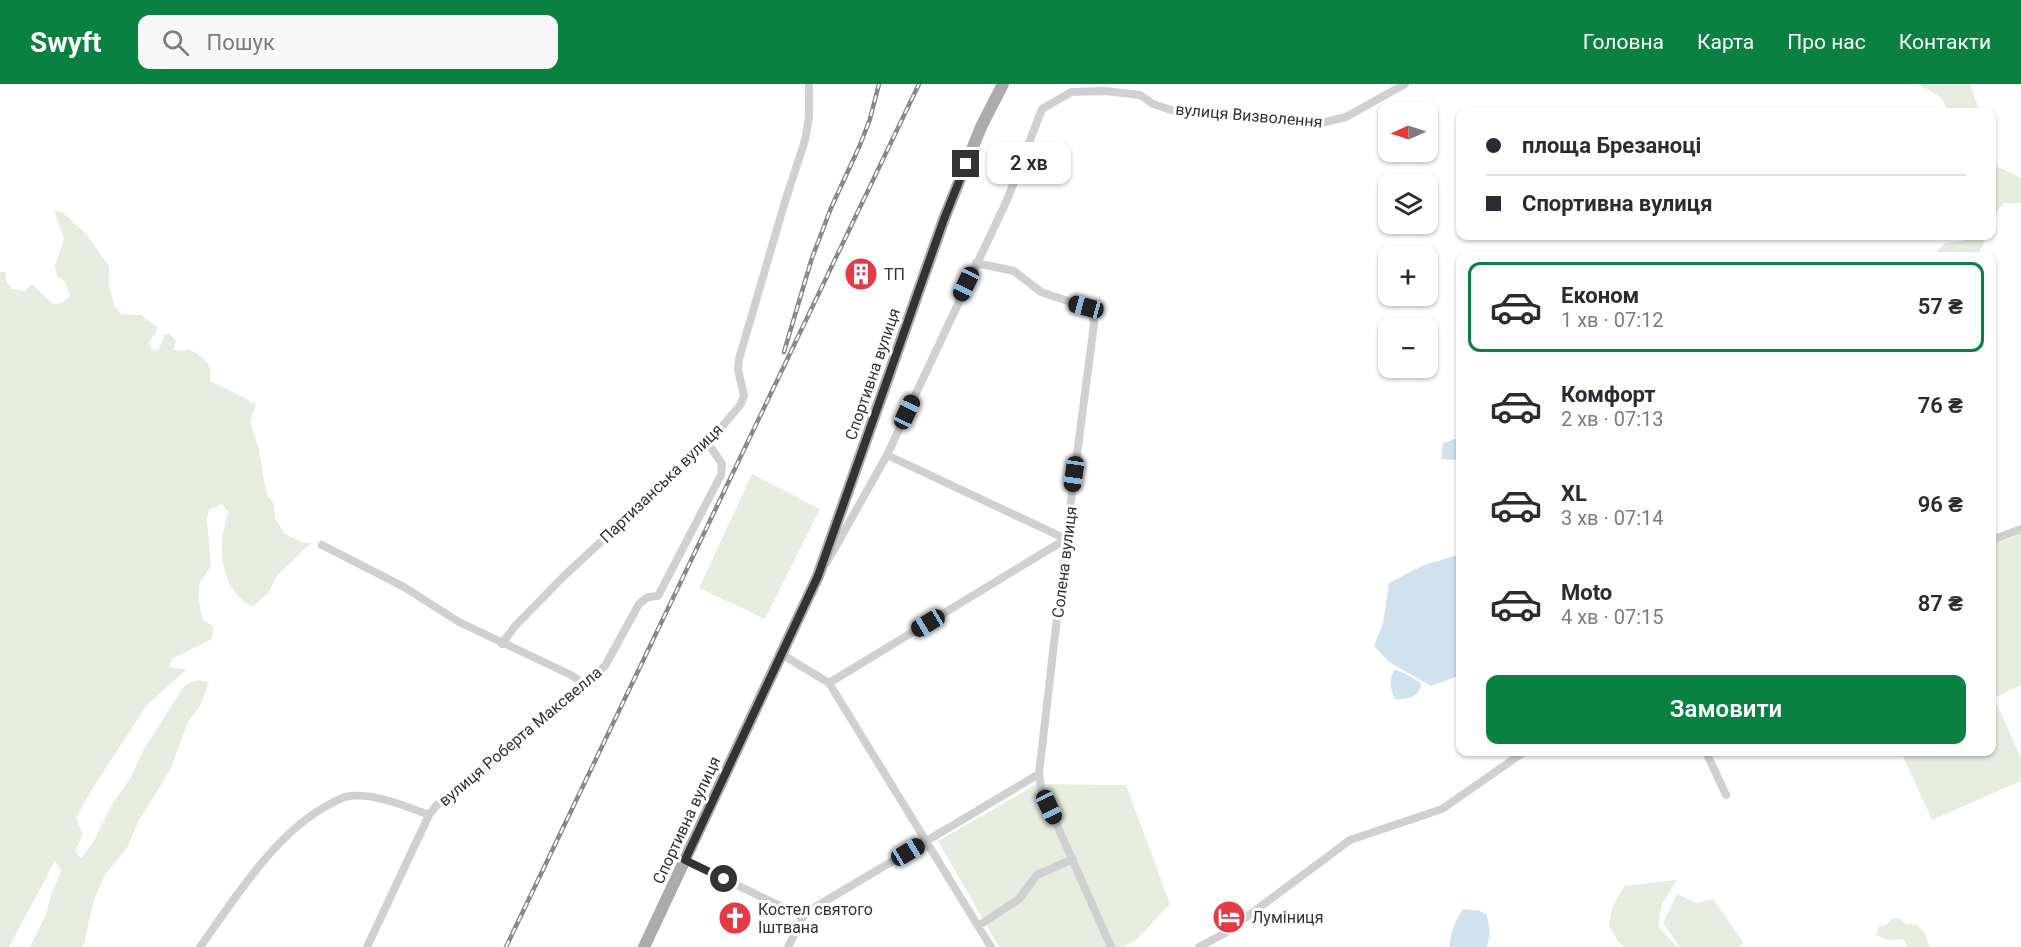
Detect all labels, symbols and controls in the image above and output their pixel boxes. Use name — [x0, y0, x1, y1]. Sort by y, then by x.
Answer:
search box — [138, 15, 558, 69]
text: Swyft — [30, 26, 102, 59]
icon: search — [159, 26, 192, 59]
text: Пошук — [207, 30, 275, 55]
text: Головна — [1583, 30, 1664, 54]
text: Карта — [1697, 30, 1754, 54]
text: Про нас — [1787, 30, 1866, 54]
text: Контакти — [1899, 30, 1991, 54]
street label: вулиця Визволення — [1175, 100, 1323, 131]
north arrow — [1378, 102, 1438, 162]
map controls — [1378, 102, 1438, 378]
text: площа Брезаноці — [1522, 133, 1701, 158]
callout: 2 хв — [987, 143, 1071, 185]
route end — [952, 150, 979, 177]
text: 2 хв — [1010, 151, 1048, 175]
button: layers — [1378, 174, 1438, 234]
text: Спортивна вулиця — [1522, 191, 1713, 216]
button: + — [1378, 246, 1438, 306]
building icon: ТП — [843, 256, 879, 292]
car — [950, 264, 982, 304]
place label: ТП — [884, 265, 905, 284]
icon: car — [1489, 280, 1543, 334]
text: Економ — [1561, 283, 1639, 308]
car — [1066, 294, 1106, 320]
text: 57 ₴ — [1918, 294, 1963, 319]
street label: Спортивна вулиця — [841, 306, 904, 443]
text: 1 хв · 07:12 — [1561, 308, 1664, 332]
button: − — [1378, 318, 1438, 378]
icon: car — [1489, 379, 1543, 433]
text: Комфорт — [1561, 382, 1656, 407]
car — [891, 392, 923, 432]
text: 76 ₴ — [1918, 393, 1963, 418]
text: 2 хв · 07:13 — [1561, 407, 1664, 431]
street label: Партизанська вулиця — [596, 420, 727, 547]
car — [1063, 455, 1085, 493]
icon: car — [1489, 478, 1543, 532]
text: XL — [1561, 481, 1587, 506]
text: 96 ₴ — [1918, 492, 1963, 517]
street label: Солена вулиця — [1048, 505, 1081, 619]
text: 3 хв · 07:14 — [1561, 506, 1664, 530]
icon: car — [1489, 577, 1543, 631]
text: Moto — [1561, 580, 1612, 605]
text: 87 ₴ — [1918, 591, 1963, 616]
text: 4 хв · 07:15 — [1561, 605, 1664, 629]
car — [908, 606, 948, 640]
street label: вулиця Роберта Максвелла — [435, 663, 606, 810]
button: Замовити — [1486, 675, 1966, 744]
street label: Спортивна вулиця — [649, 754, 724, 887]
car — [1033, 787, 1065, 827]
car — [888, 835, 928, 869]
route start — [710, 865, 737, 892]
hotel icon: Луміниця — [1211, 899, 1247, 935]
church icon: Костел святого Іштвана — [717, 900, 753, 936]
place label: Костел святого Іштвана — [758, 900, 873, 937]
place label: Луміниця — [1252, 908, 1323, 927]

